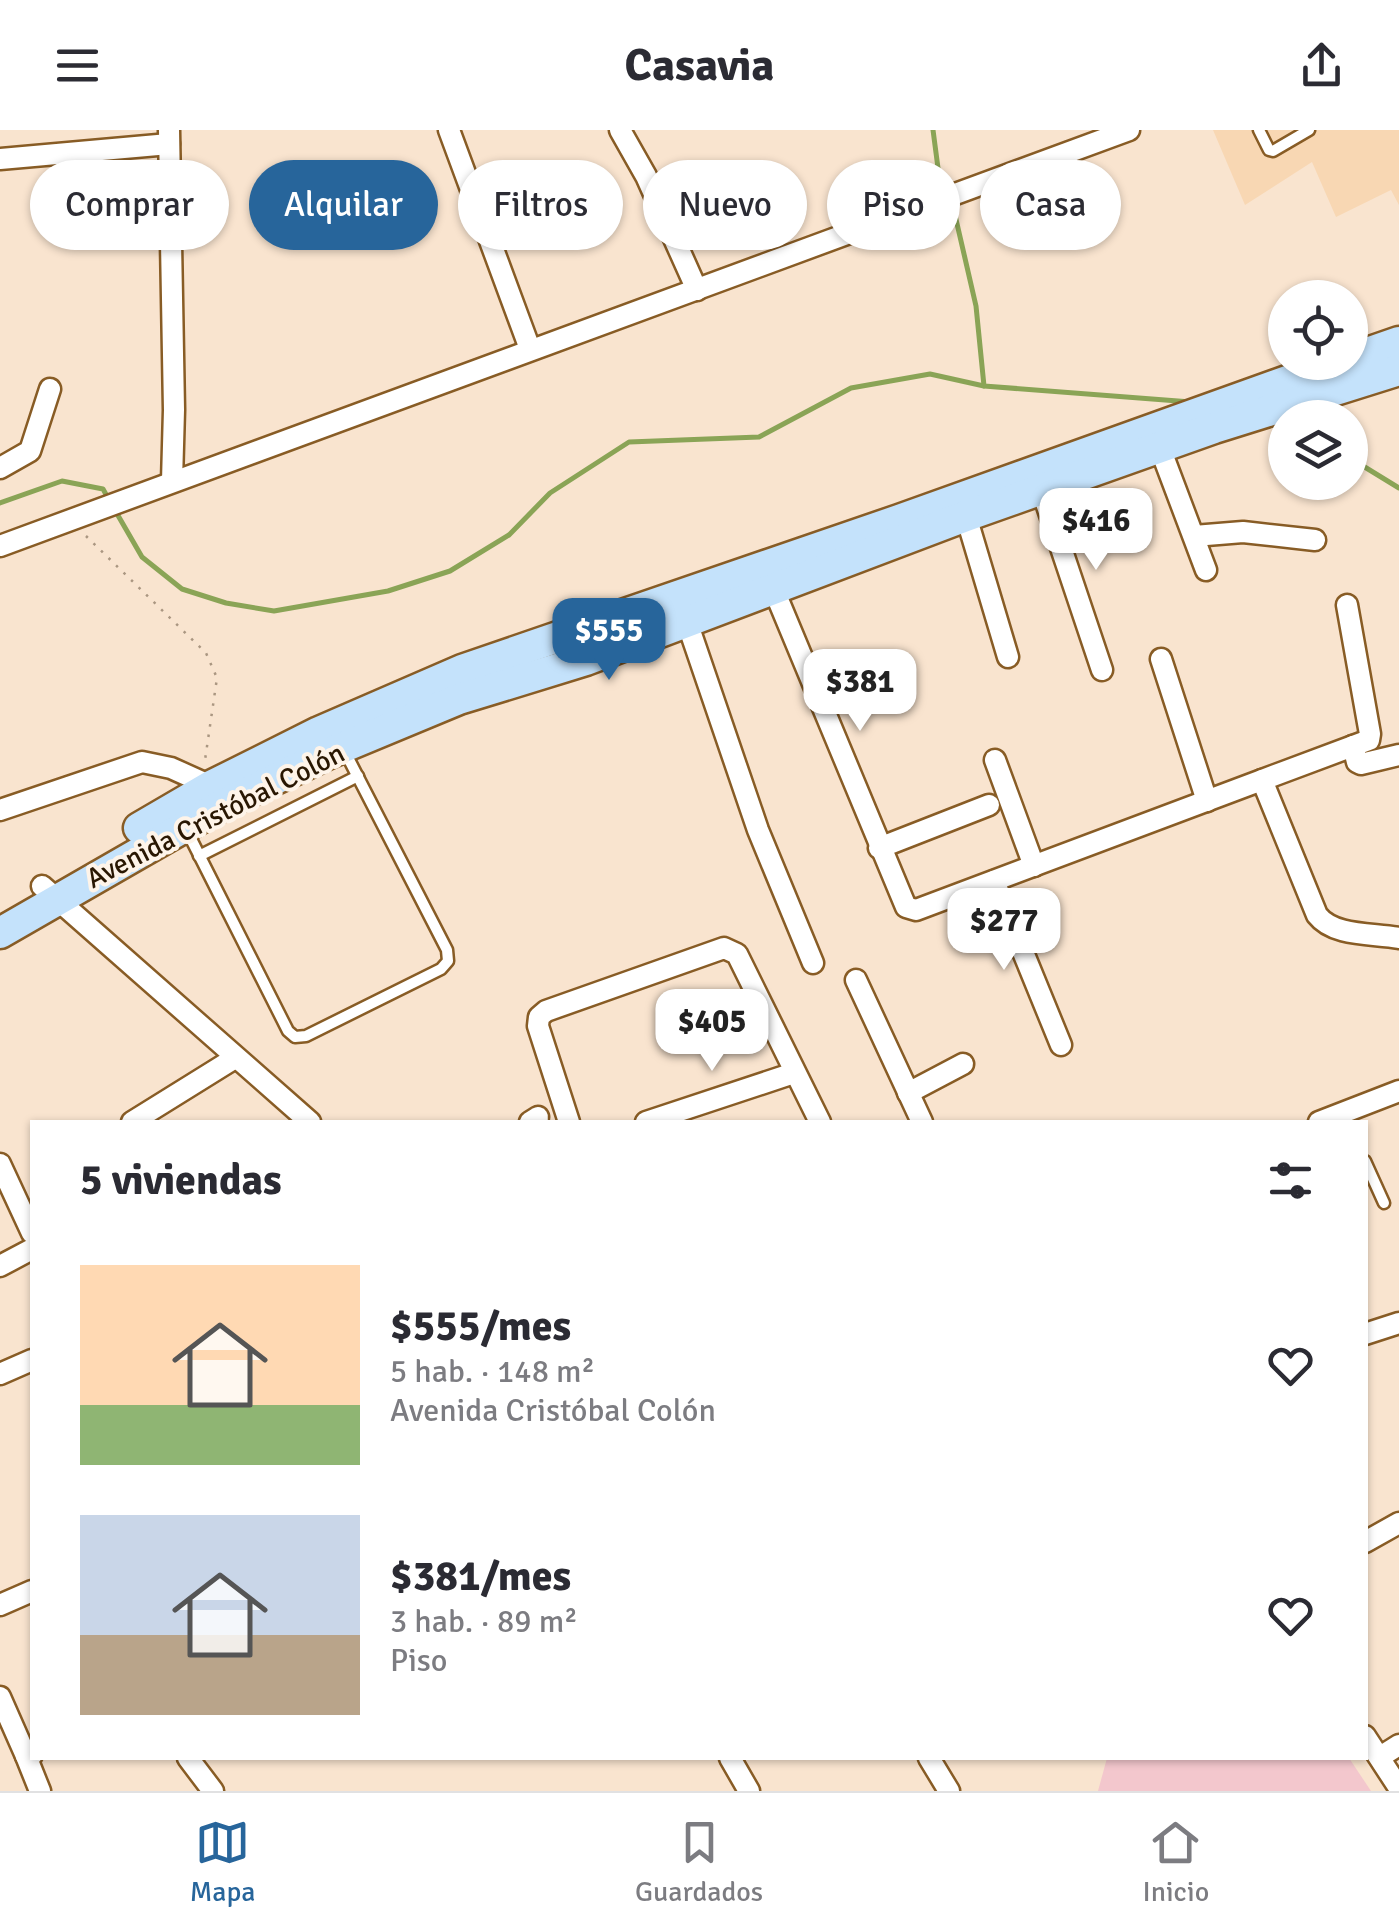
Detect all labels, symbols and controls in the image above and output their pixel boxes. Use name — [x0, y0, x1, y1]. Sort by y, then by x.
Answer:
icon: menu — [50, 38, 105, 93]
text: Casavia — [625, 38, 774, 93]
icon: share — [1294, 38, 1349, 93]
chip: Comprar — [30, 160, 229, 250]
chip: Alquilar — [249, 160, 438, 250]
chip: Filtros — [458, 160, 623, 250]
chip: Nuevo — [643, 160, 807, 250]
chip: Piso — [827, 160, 960, 250]
chip: Casa — [980, 160, 1121, 250]
map controls — [1268, 280, 1368, 500]
button: locate — [1268, 280, 1368, 380]
button: layers — [1268, 400, 1368, 500]
pin: $416 — [1037, 488, 1155, 573]
text: $416 — [1061, 501, 1131, 540]
pin: $555 — [550, 598, 668, 683]
text: $555 — [574, 611, 644, 650]
pin: $381 — [801, 649, 919, 734]
text: $381 — [825, 662, 895, 701]
street label: Avenida Cristóbal Colón — [81, 736, 350, 896]
pin: $277 — [945, 888, 1063, 973]
text: $277 — [969, 901, 1039, 940]
pin: $405 — [653, 989, 771, 1074]
text: $405 — [677, 1002, 747, 1041]
icon: filters — [1263, 1153, 1318, 1208]
text: 5 viviendas — [80, 1155, 282, 1206]
text: $555/mes — [390, 1301, 571, 1352]
icon: home — [160, 1305, 280, 1425]
icon: heart — [1263, 1338, 1318, 1393]
text: 5 hab. · 148 m² — [390, 1352, 595, 1391]
text: Avenida Cristóbal Colón — [390, 1391, 716, 1430]
text: $381/mes — [390, 1551, 571, 1602]
icon: home — [160, 1555, 280, 1675]
icon: heart — [1263, 1588, 1318, 1643]
text: 3 hab. · 89 m² — [390, 1602, 578, 1641]
text: Piso — [390, 1641, 447, 1680]
tab: Mapa — [190, 1815, 256, 1909]
tab: Guardados — [635, 1815, 763, 1909]
tab: Inicio — [1143, 1815, 1209, 1909]

